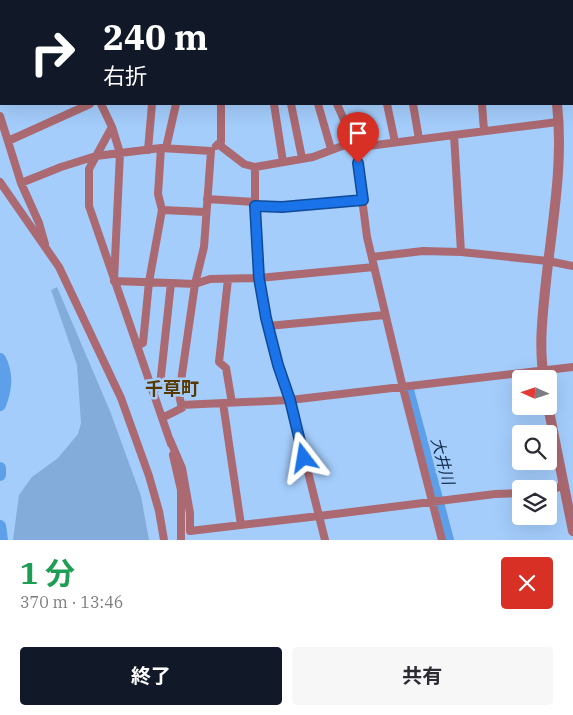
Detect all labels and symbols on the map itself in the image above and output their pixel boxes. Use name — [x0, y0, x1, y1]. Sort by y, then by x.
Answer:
pin — [337, 112, 379, 163]
north arrow — [512, 370, 558, 415]
district label: 千草町 — [145, 377, 199, 400]
position arrow — [277, 431, 329, 483]
water label: 大井川 — [427, 435, 459, 489]

